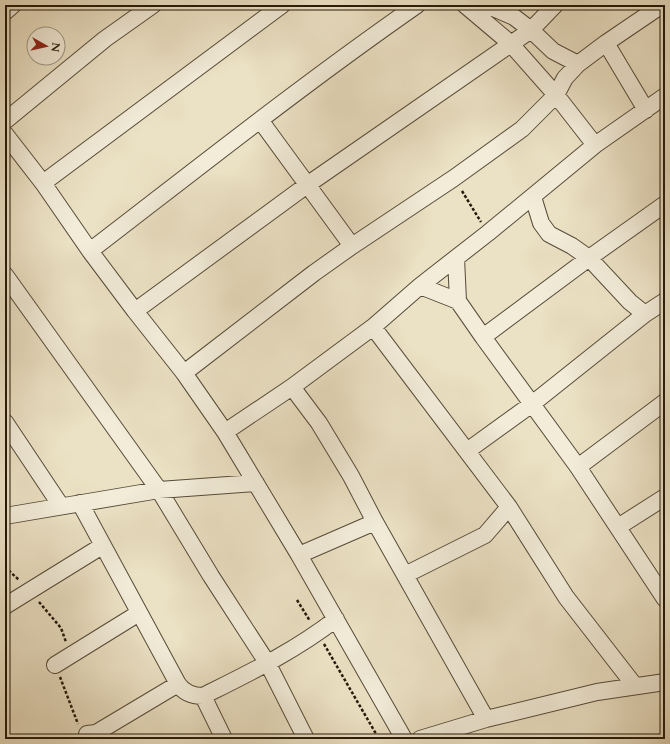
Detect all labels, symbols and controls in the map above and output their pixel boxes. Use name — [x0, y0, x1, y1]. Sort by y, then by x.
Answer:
north arrow — [26, 26, 66, 66]
text: N — [47, 42, 63, 54]

